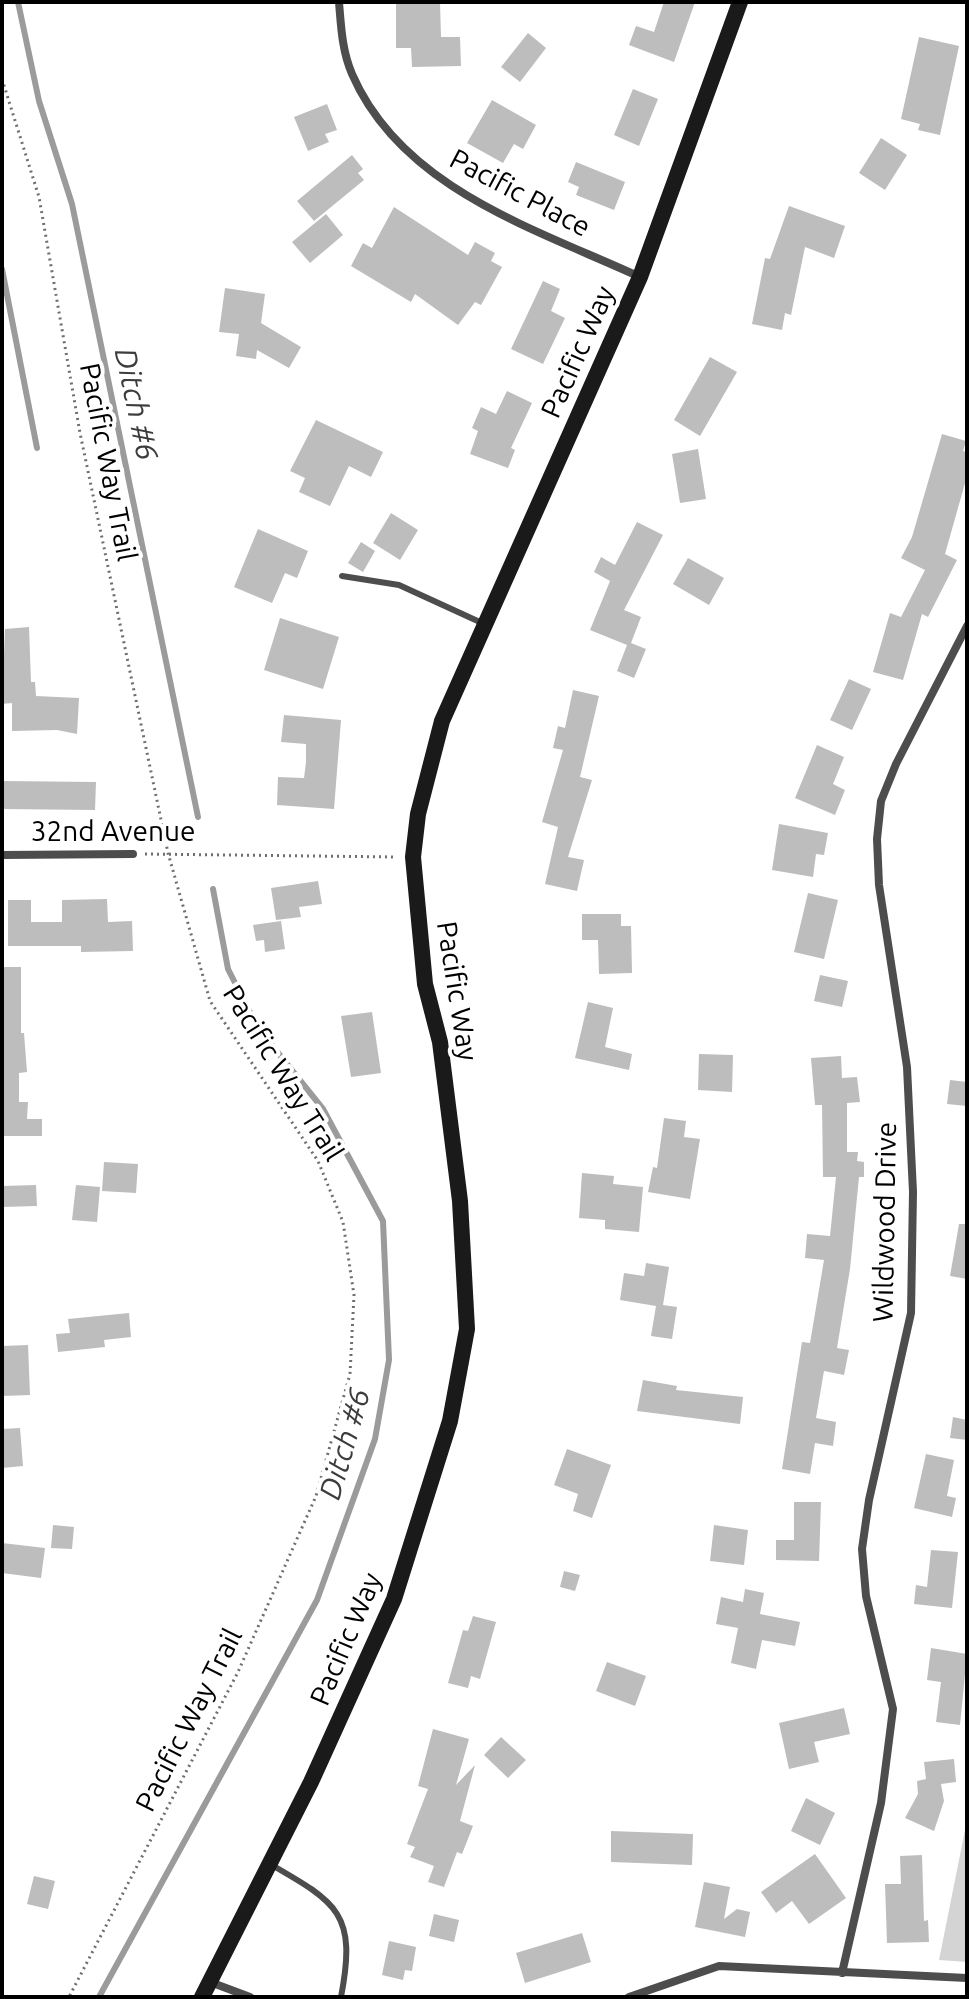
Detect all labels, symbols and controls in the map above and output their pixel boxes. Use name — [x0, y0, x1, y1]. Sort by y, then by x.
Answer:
street label: Pacific Place — [444, 142, 596, 244]
street label: Pacific Way — [534, 281, 622, 423]
water label: Ditch #6 — [107, 345, 165, 463]
street label: Pacific Way Trail — [72, 360, 144, 564]
street label: 32nd Avenue — [31, 815, 195, 849]
street label: Pacific Way — [429, 919, 485, 1063]
street label: Pacific Way Trail — [216, 979, 350, 1167]
street label: Wildwood Drive — [866, 1122, 904, 1322]
water label: Ditch #6 — [312, 1384, 378, 1504]
street label: Pacific Way — [303, 1568, 389, 1710]
street label: Pacific Way Trail — [128, 1623, 250, 1817]

